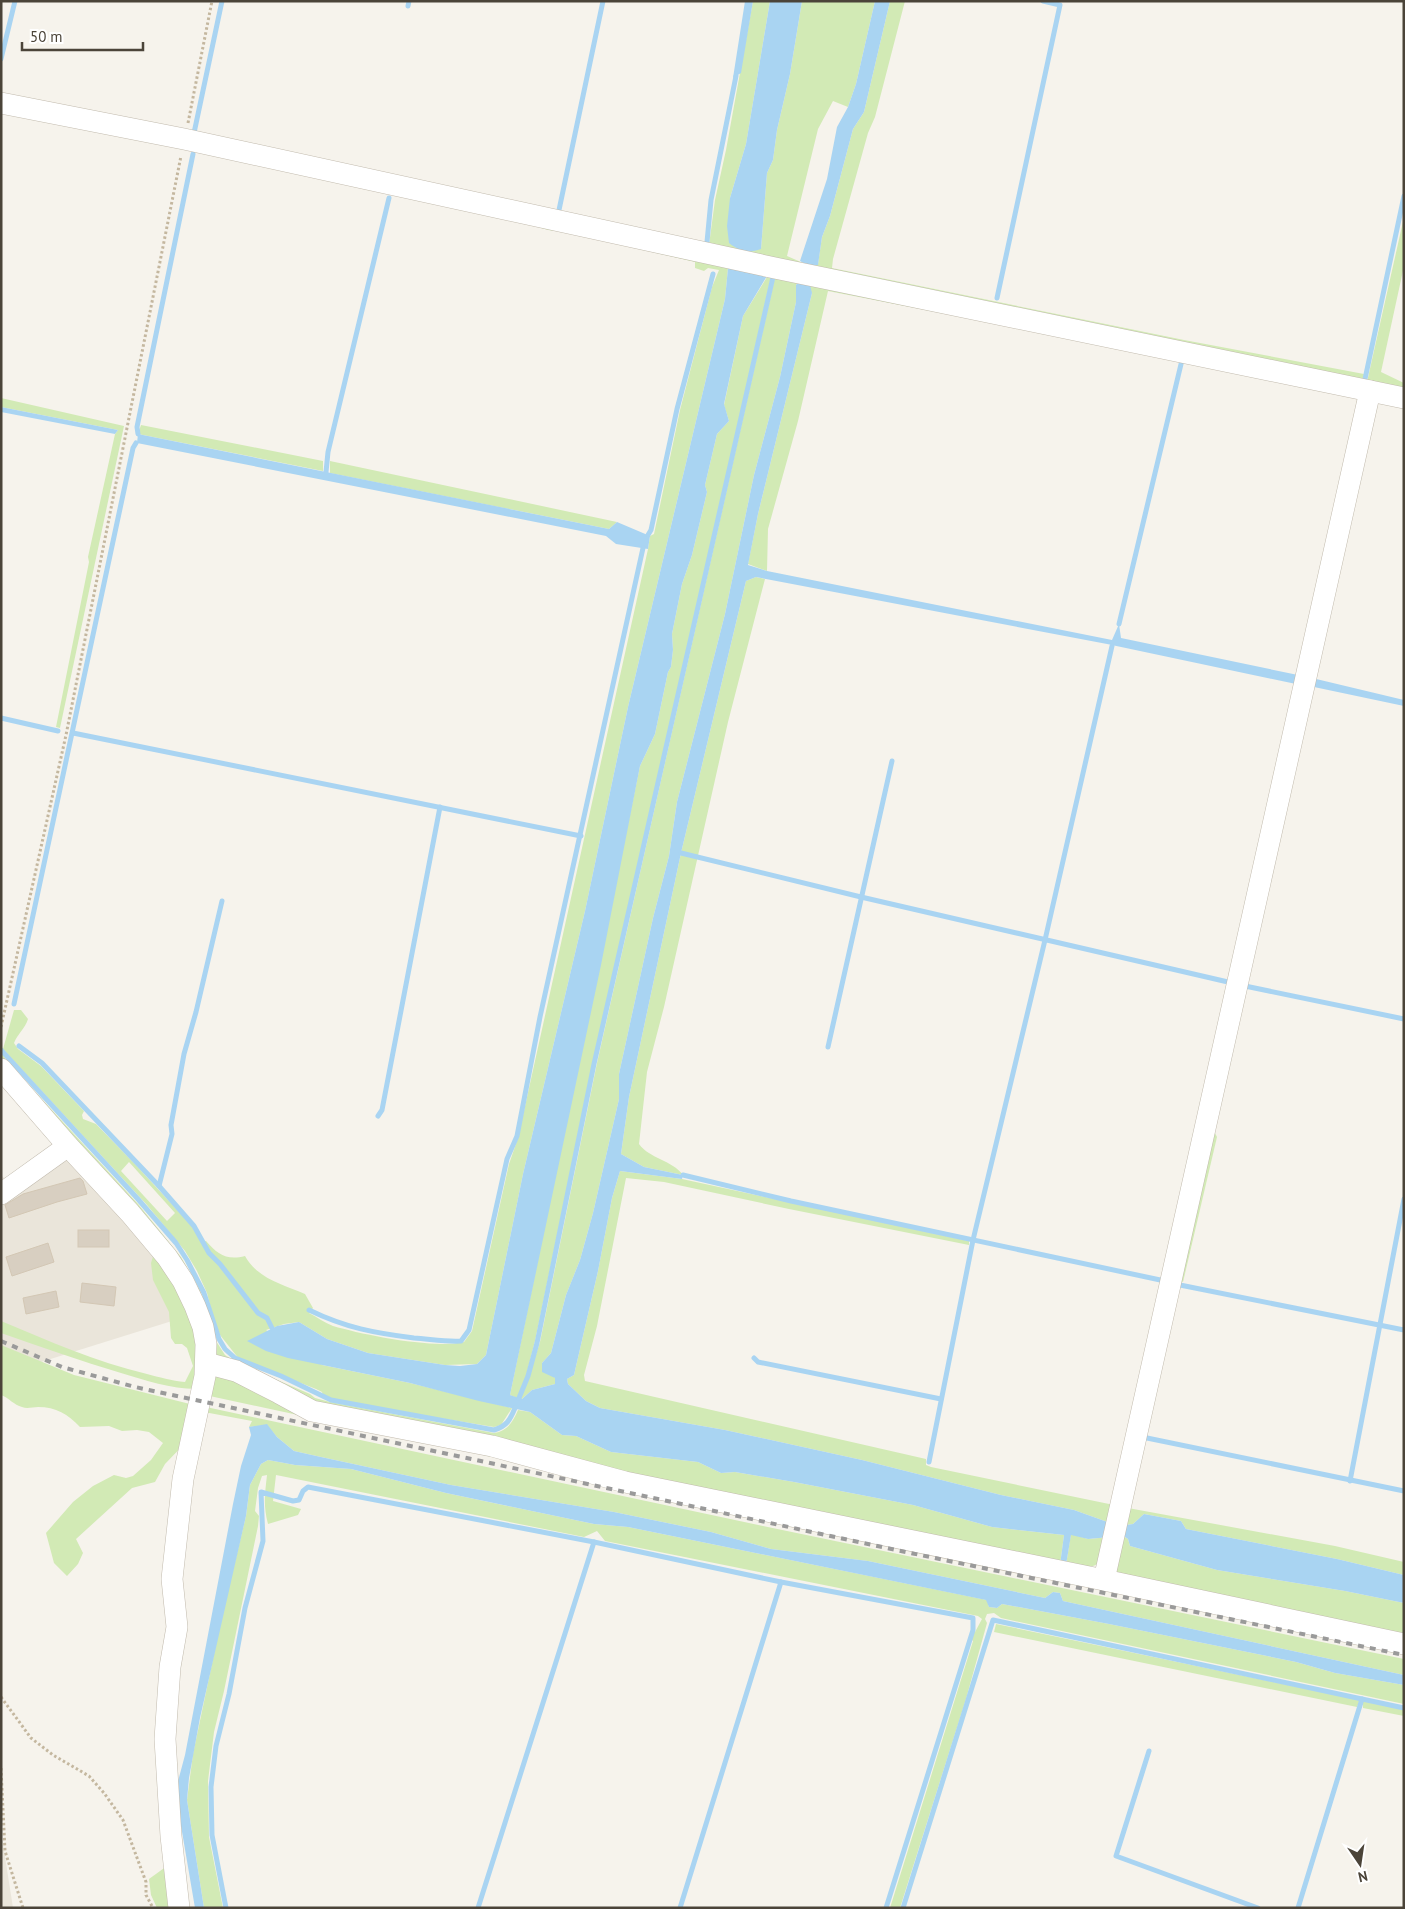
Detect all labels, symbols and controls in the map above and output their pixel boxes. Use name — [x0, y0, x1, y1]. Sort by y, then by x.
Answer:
scale bar — [22, 20, 144, 52]
text: 50 m — [30, 27, 63, 46]
north arrow — [1335, 1839, 1385, 1889]
text: N — [1356, 1867, 1369, 1886]

